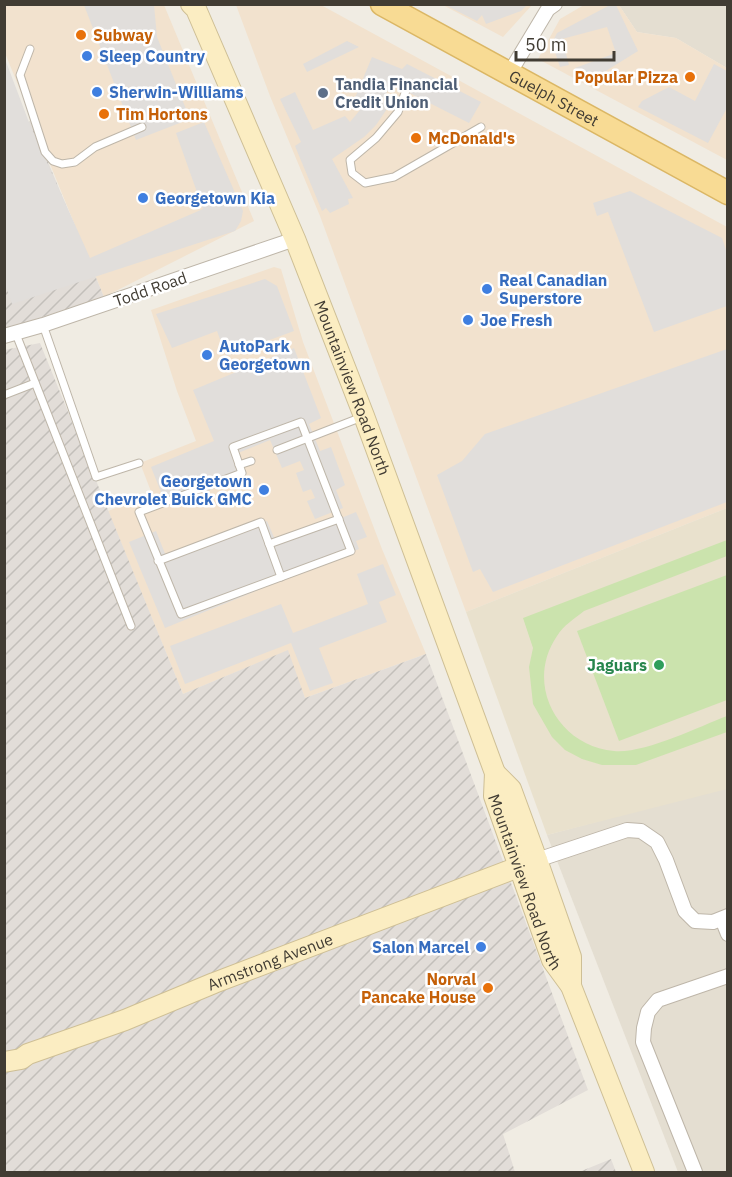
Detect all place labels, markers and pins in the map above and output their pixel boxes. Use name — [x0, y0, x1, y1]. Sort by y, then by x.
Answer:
place label: Subway — [93, 25, 153, 45]
marker: Subway — [74, 28, 88, 42]
place label: Sleep Country — [99, 46, 206, 66]
marker: Sleep Country — [80, 49, 94, 63]
place label: Popular Pizza — [575, 67, 678, 87]
marker: Popular Pizza — [683, 70, 697, 84]
place label: Tandia Financial Credit Union — [335, 74, 458, 112]
place label: Sherwin-Williams — [109, 82, 244, 102]
marker: Sherwin-Williams — [90, 85, 104, 99]
marker: Tandia Financial Credit Union — [316, 86, 330, 100]
place label: Tim Hortons — [116, 104, 208, 124]
marker: Tim Hortons — [97, 107, 111, 121]
place label: McDonald's — [428, 128, 515, 148]
marker: McDonald's — [409, 131, 423, 145]
place label: Georgetown Kia — [155, 188, 275, 208]
marker: Georgetown Kia — [136, 191, 150, 205]
place label: Real Canadian Superstore — [499, 270, 607, 308]
marker: Real Canadian Superstore — [480, 282, 494, 296]
place label: Joe Fresh — [480, 310, 553, 330]
marker: Joe Fresh — [461, 313, 475, 327]
place label: AutoPark Georgetown — [219, 336, 310, 374]
marker: AutoPark Georgetown — [200, 348, 214, 362]
place label: Georgetown Chevrolet Buick GMC — [94, 471, 252, 509]
marker: Georgetown Chevrolet Buick GMC — [257, 483, 271, 497]
place label: Jaguars — [587, 655, 647, 675]
marker: Jaguars — [652, 658, 666, 672]
place label: Salon Marcel — [372, 937, 469, 957]
marker: Salon Marcel — [474, 940, 488, 954]
place label: Norval Pancake House — [361, 969, 476, 1007]
marker: Norval Pancake House — [481, 981, 495, 995]

